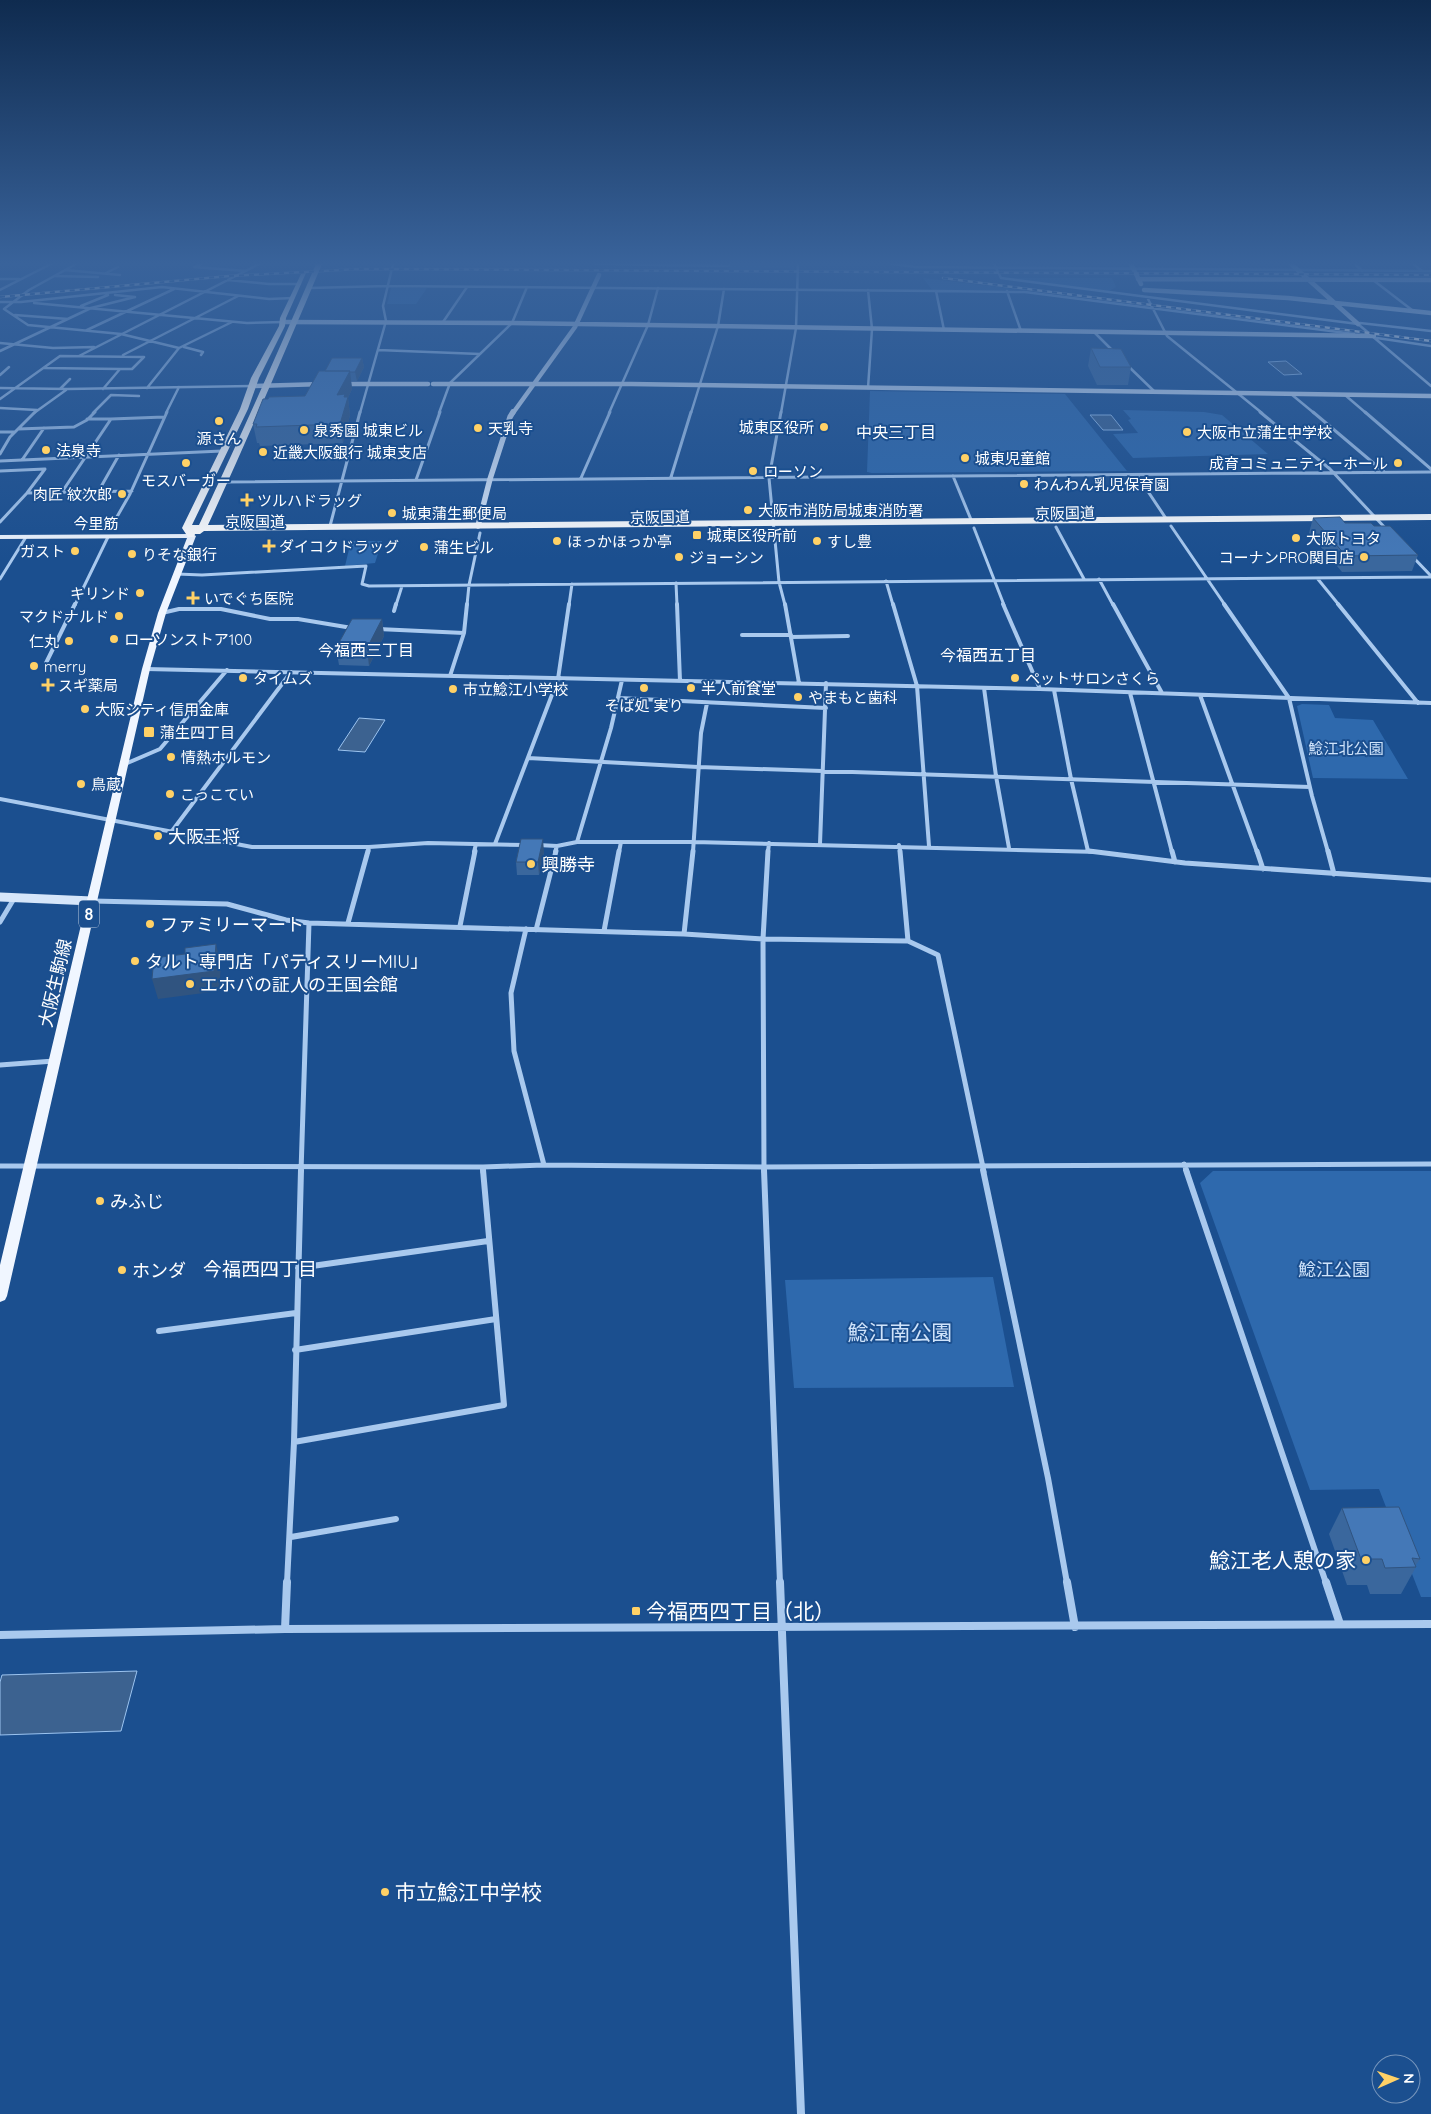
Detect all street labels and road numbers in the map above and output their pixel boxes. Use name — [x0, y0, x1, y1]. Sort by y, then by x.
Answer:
street label: 京阪国道 — [1035, 503, 1095, 523]
street label: 京阪国道 — [630, 507, 690, 527]
street label: 京阪国道 — [225, 512, 285, 531]
street label: 今里筋 — [73, 514, 119, 533]
road number: 8 — [79, 901, 99, 928]
street label: 大阪生駒線 — [34, 937, 76, 1029]

